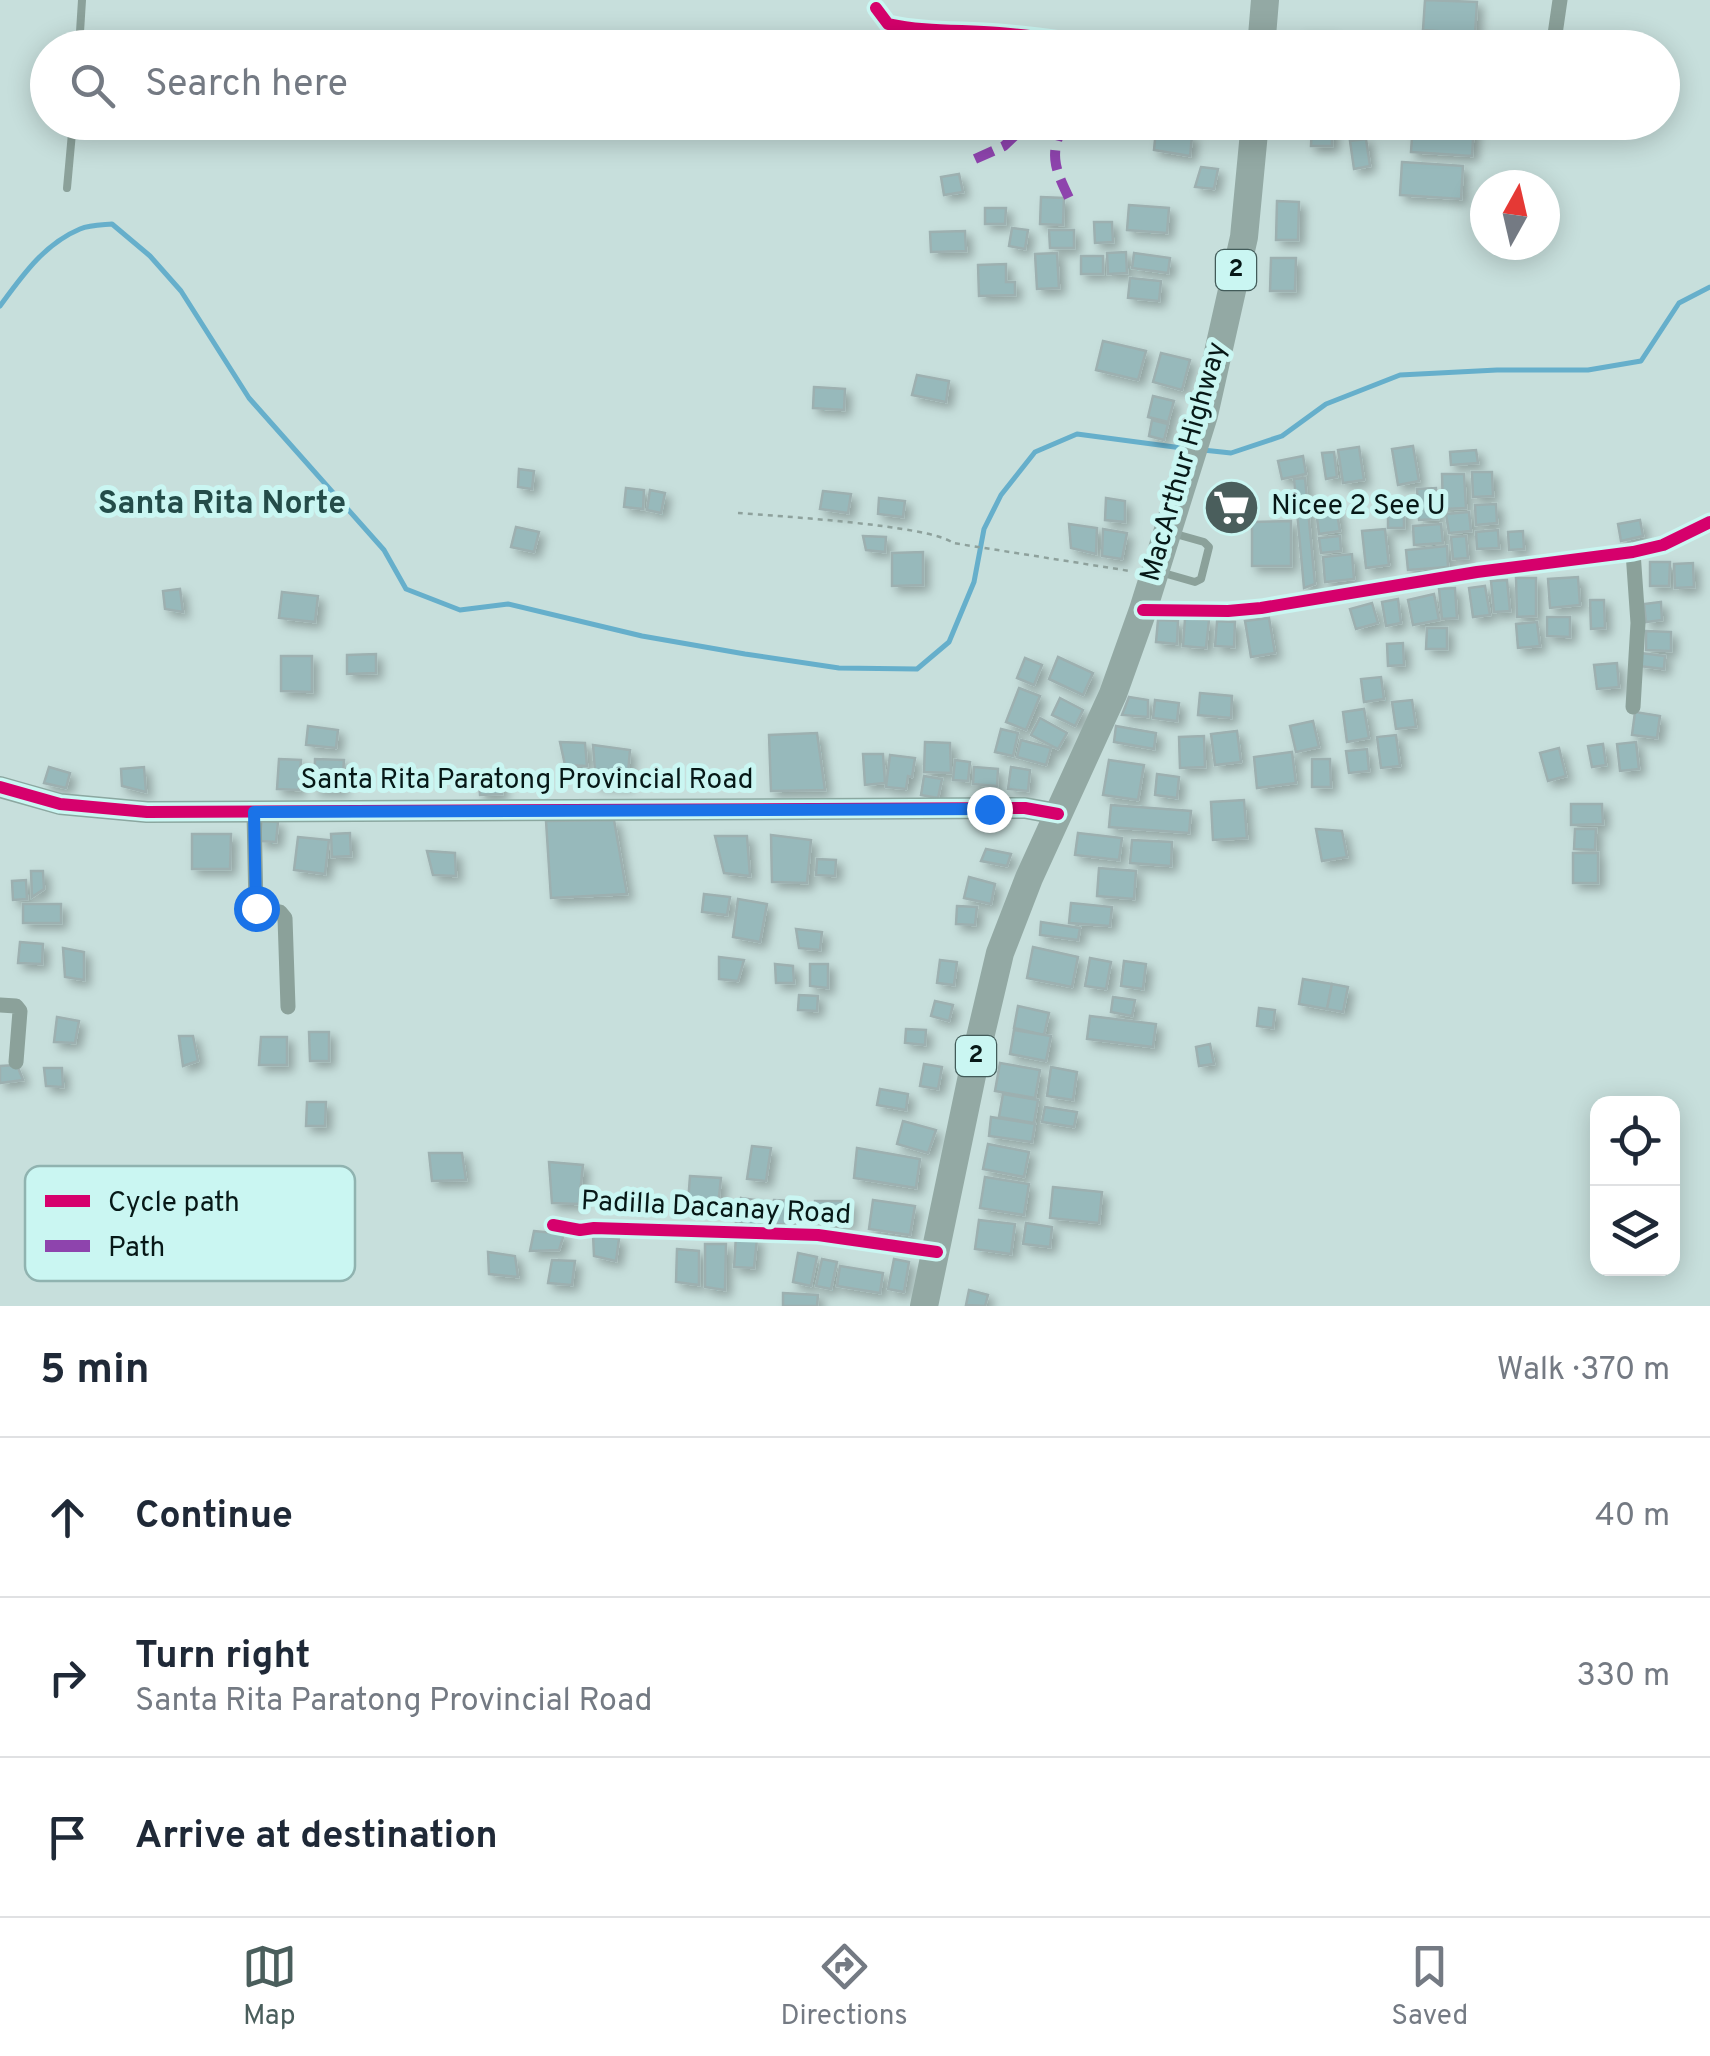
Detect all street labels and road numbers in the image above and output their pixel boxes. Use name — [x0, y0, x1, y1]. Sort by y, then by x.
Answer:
road number: 2 — [1216, 250, 1256, 290]
street label: MacArthur Highway — [1134, 338, 1236, 586]
street label: Santa Rita Paratong Provincial Road — [301, 763, 753, 799]
road number: 2 — [956, 1036, 996, 1076]
street label: Padilla Dacanay Road — [580, 1184, 852, 1234]

